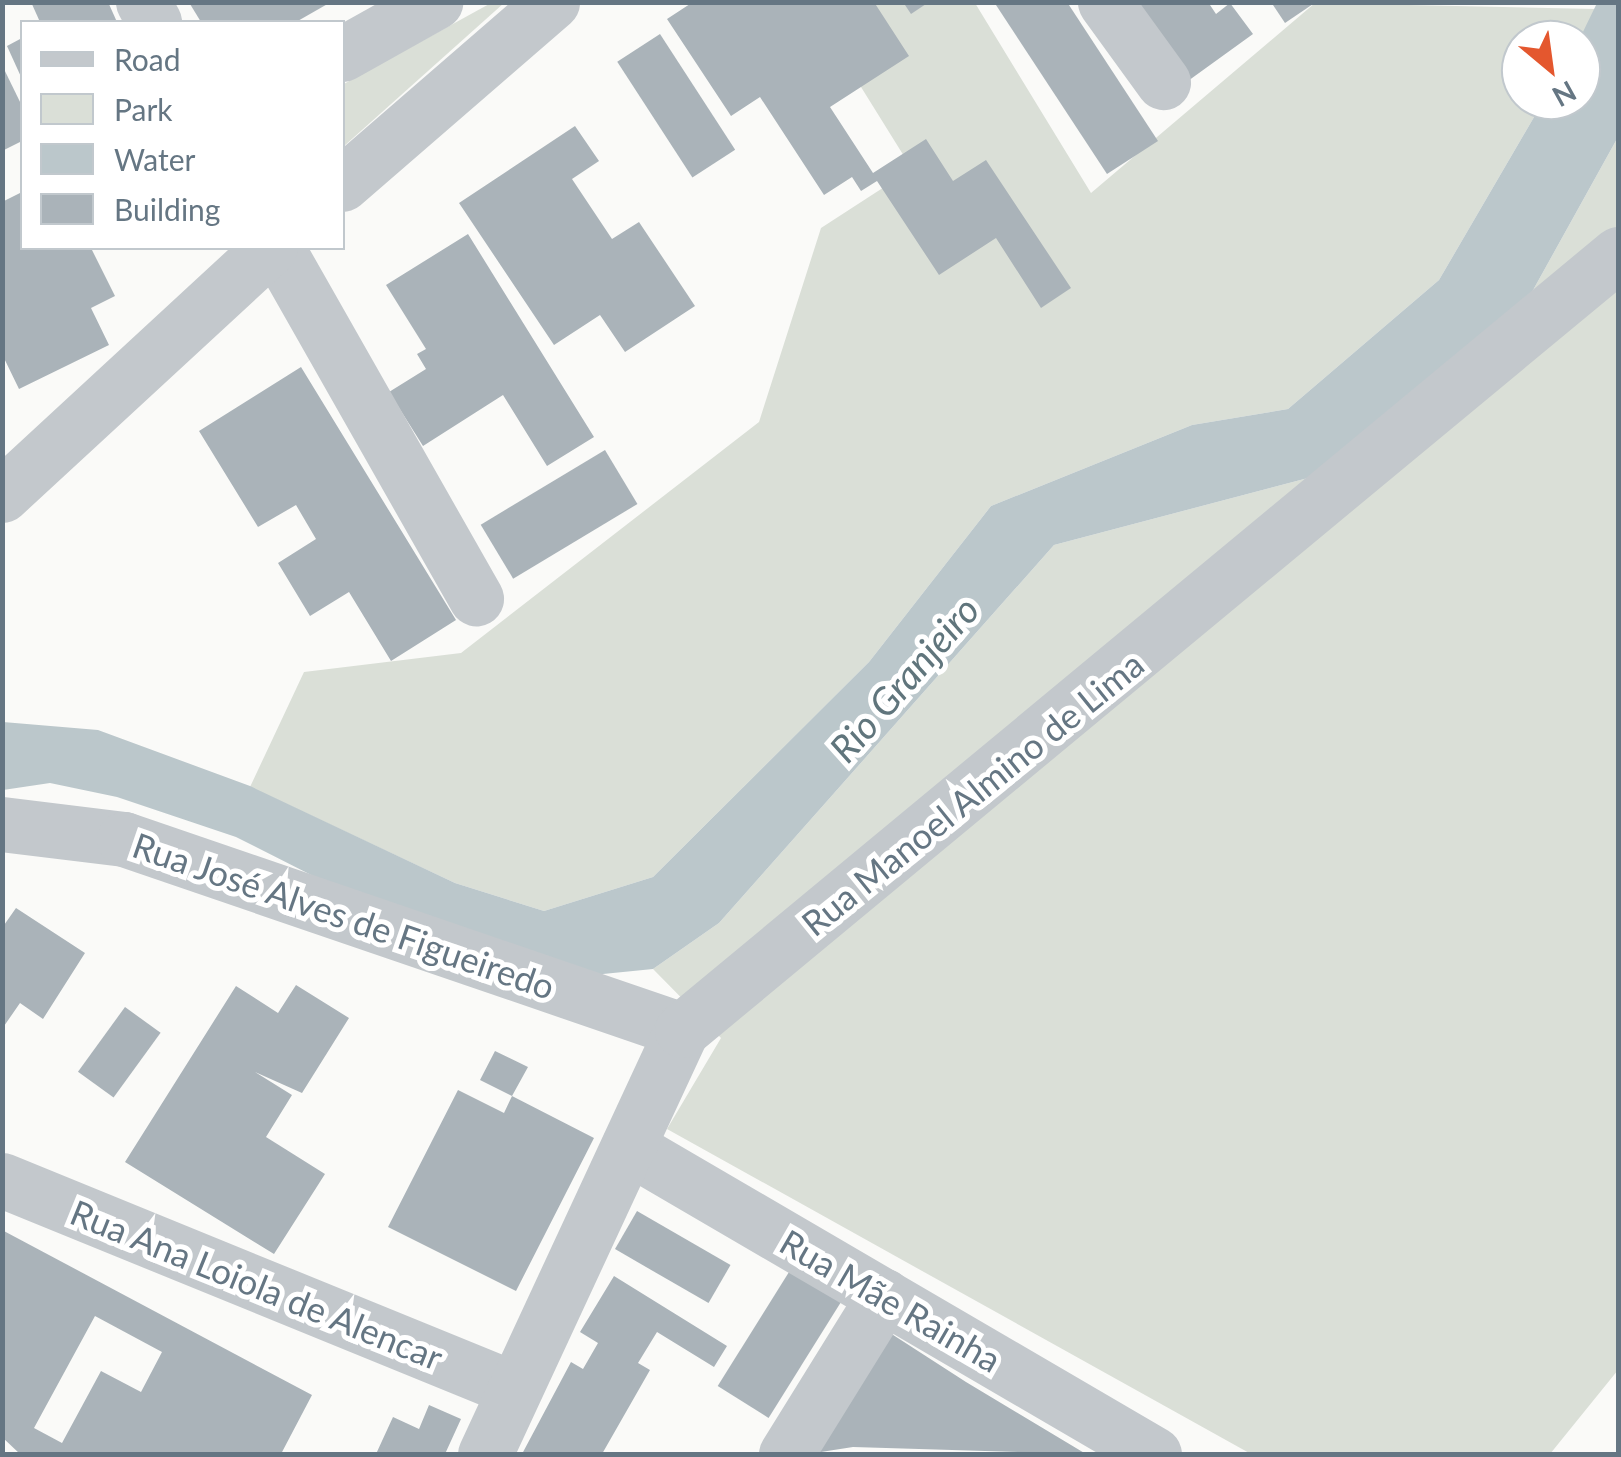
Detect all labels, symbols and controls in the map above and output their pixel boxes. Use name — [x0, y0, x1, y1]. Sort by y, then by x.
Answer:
legend — [20, 20, 345, 250]
north arrow — [1501, 20, 1601, 120]
text: Road — [114, 41, 181, 77]
text: N — [1547, 74, 1582, 115]
text: Park — [114, 91, 173, 127]
text: Water — [114, 141, 196, 177]
text: Building — [114, 191, 220, 227]
water label: Rio Granjeiro — [820, 587, 988, 771]
street label: Rua Manoel Almino de Lima — [792, 642, 1152, 944]
street label: Rua José Alves de Figueiredo — [127, 823, 561, 1007]
street label: Rua Ana Loiola de Alencar — [64, 1190, 450, 1378]
street label: Rua Mãe Rainha — [773, 1220, 1009, 1380]

